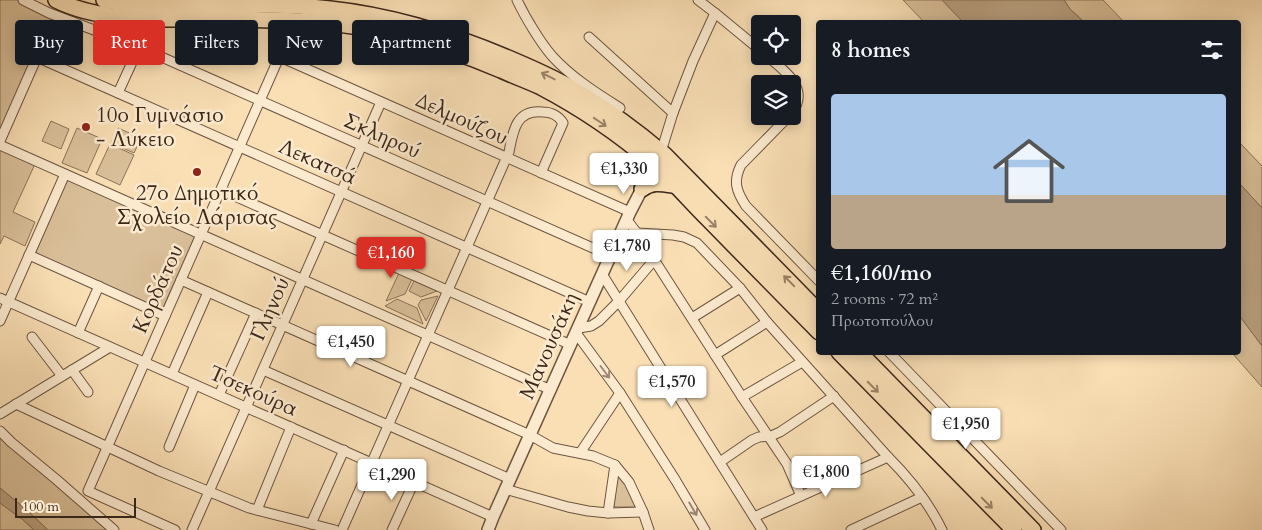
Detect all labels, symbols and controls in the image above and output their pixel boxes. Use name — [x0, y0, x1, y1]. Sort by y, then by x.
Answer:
map controls — [751, 15, 801, 125]
button: locate — [751, 15, 801, 65]
chip: Buy — [15, 20, 83, 65]
chip: Rent — [93, 20, 165, 65]
chip: Filters — [175, 20, 258, 65]
chip: New — [268, 20, 342, 65]
chip: Apartment — [352, 20, 469, 65]
text: 8 homes — [831, 36, 910, 65]
icon: filters — [1198, 36, 1226, 64]
one-way arrow — [541, 71, 556, 81]
button: layers — [751, 75, 801, 125]
street label: Δελμούζου — [411, 86, 513, 152]
place label: 10ο Γυμνάσιο - Λύκειο — [96, 101, 224, 154]
street label: Σκληρού — [339, 106, 425, 166]
one-way arrow — [592, 117, 606, 127]
marker: 10ο Γυμνάσιο - Λύκειο — [80, 121, 92, 133]
icon: home — [984, 126, 1074, 216]
street label: Λεκατσά — [274, 132, 362, 192]
pin: €1,330 — [583, 152, 665, 195]
text: €1,330 — [601, 158, 648, 180]
marker: 27ο Δημοτικό Σχολείο Λάρισας — [191, 166, 203, 178]
place label: 27ο Δημοτικό Σχολείο Λάρισας — [117, 179, 277, 232]
one-way arrow — [705, 216, 717, 228]
pin: €1,780 — [586, 230, 668, 272]
text: €1,780 — [604, 235, 651, 257]
pin: €1,160 — [350, 236, 432, 279]
street label: Κορδάτου — [126, 240, 190, 338]
text: €1,160 — [368, 242, 415, 264]
text: €1,160/mo — [831, 259, 932, 288]
street label: Γληνού — [243, 273, 297, 345]
one-way arrow — [783, 275, 795, 287]
street label: Μανουσάκη — [513, 288, 585, 404]
text: 2 rooms · 72 m² — [831, 288, 938, 310]
text: Πρωτοπούλου — [831, 310, 933, 332]
pin: €1,450 — [310, 326, 392, 368]
text: €1,450 — [328, 331, 375, 353]
street label: Τσεκούρα — [204, 359, 302, 423]
one-way arrow — [600, 365, 610, 379]
pin: €1,570 — [631, 366, 713, 408]
text: €1,570 — [649, 371, 696, 393]
one-way arrow — [867, 381, 880, 393]
pin: €1,950 — [925, 408, 1007, 450]
text: €1,950 — [943, 413, 990, 435]
pin: €1,800 — [785, 456, 867, 498]
pin: €1,290 — [351, 458, 433, 501]
text: €1,800 — [803, 461, 850, 483]
text: €1,290 — [369, 464, 416, 486]
scale bar — [15, 495, 136, 518]
text: 100 m — [22, 497, 59, 516]
one-way arrow — [981, 497, 993, 509]
one-way arrow — [688, 502, 698, 516]

